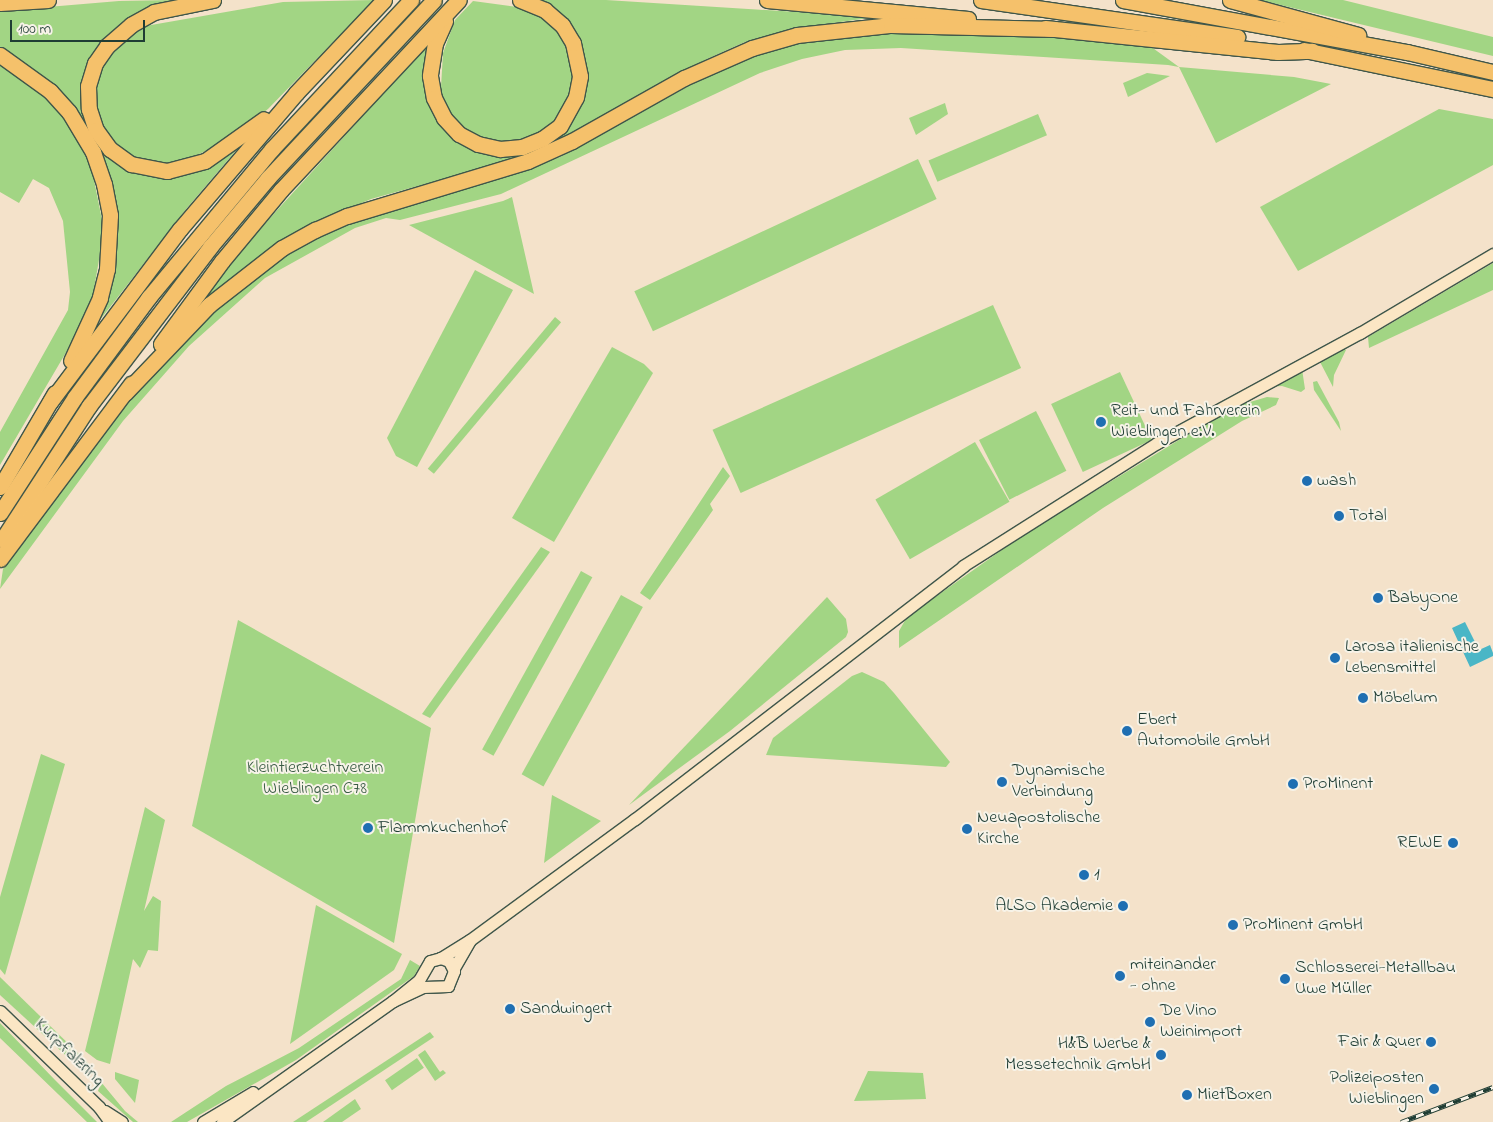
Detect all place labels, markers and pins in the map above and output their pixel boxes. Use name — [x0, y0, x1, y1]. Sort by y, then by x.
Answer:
place label: Reit- und Fahrverein Wieblingen e.V. — [1111, 401, 1260, 444]
marker: Reit- und Fahrverein Wieblingen e.V. — [1095, 416, 1107, 428]
place label: wash — [1317, 470, 1356, 492]
marker: wash — [1301, 475, 1313, 487]
place label: Total — [1349, 505, 1387, 527]
marker: Total — [1333, 510, 1345, 522]
place label: BabyOne — [1388, 587, 1458, 609]
marker: BabyOne — [1372, 592, 1384, 604]
place label: Larosa italienische Lebensmittel — [1345, 637, 1479, 680]
marker: Larosa italienische Lebensmittel — [1329, 652, 1341, 664]
place label: Möbelum — [1373, 687, 1438, 709]
marker: Möbelum — [1357, 692, 1369, 704]
place label: Ebert Automobile GmbH — [1137, 710, 1270, 752]
marker: Ebert Automobile GmbH — [1121, 725, 1133, 737]
place label: Dynamische Verbindung — [1012, 761, 1105, 804]
place label: ProMinent — [1303, 773, 1373, 795]
marker: Dynamische Verbindung — [996, 776, 1008, 788]
marker: ProMinent — [1287, 778, 1299, 790]
place label: Neuapostolische Kirche — [977, 808, 1100, 851]
place label: Flammkuchenhof — [378, 817, 508, 839]
marker: Flammkuchenhof — [362, 822, 374, 834]
marker: Neuapostolische Kirche — [961, 823, 973, 835]
place label: REWE — [1397, 832, 1443, 854]
marker: REWE — [1447, 837, 1459, 849]
place label: 1 — [1094, 864, 1100, 886]
marker: 1 — [1078, 869, 1090, 881]
place label: ALSO Akademie — [995, 895, 1113, 917]
marker: ALSO Akademie — [1117, 900, 1129, 912]
place label: ProMinent GmbH — [1243, 914, 1363, 936]
marker: ProMinent GmbH — [1227, 919, 1239, 931]
place label: miteinander - ohne — [1130, 955, 1216, 998]
place label: Schlosserei-Metallbau Uwe Müller — [1295, 958, 1456, 1001]
marker: miteinander - ohne — [1114, 970, 1126, 982]
marker: Schlosserei-Metallbau Uwe Müller — [1279, 973, 1291, 985]
place label: Sandwingert — [520, 998, 612, 1020]
place label: De Vino Weinimport — [1160, 1001, 1242, 1044]
marker: Sandwingert — [504, 1003, 516, 1015]
marker: De Vino Weinimport — [1144, 1016, 1156, 1028]
place label: Fair & Quer — [1338, 1031, 1421, 1053]
place label: H&B Werbe & Messetechnik GmbH — [1005, 1034, 1151, 1076]
marker: Fair & Quer — [1425, 1036, 1437, 1048]
marker: H&B Werbe & Messetechnik GmbH — [1155, 1049, 1167, 1061]
place label: Polizeiposten Wieblingen — [1329, 1068, 1424, 1110]
marker: Polizeiposten Wieblingen — [1428, 1083, 1440, 1095]
place label: MietBoxen — [1197, 1084, 1272, 1106]
marker: MietBoxen — [1181, 1089, 1193, 1101]

